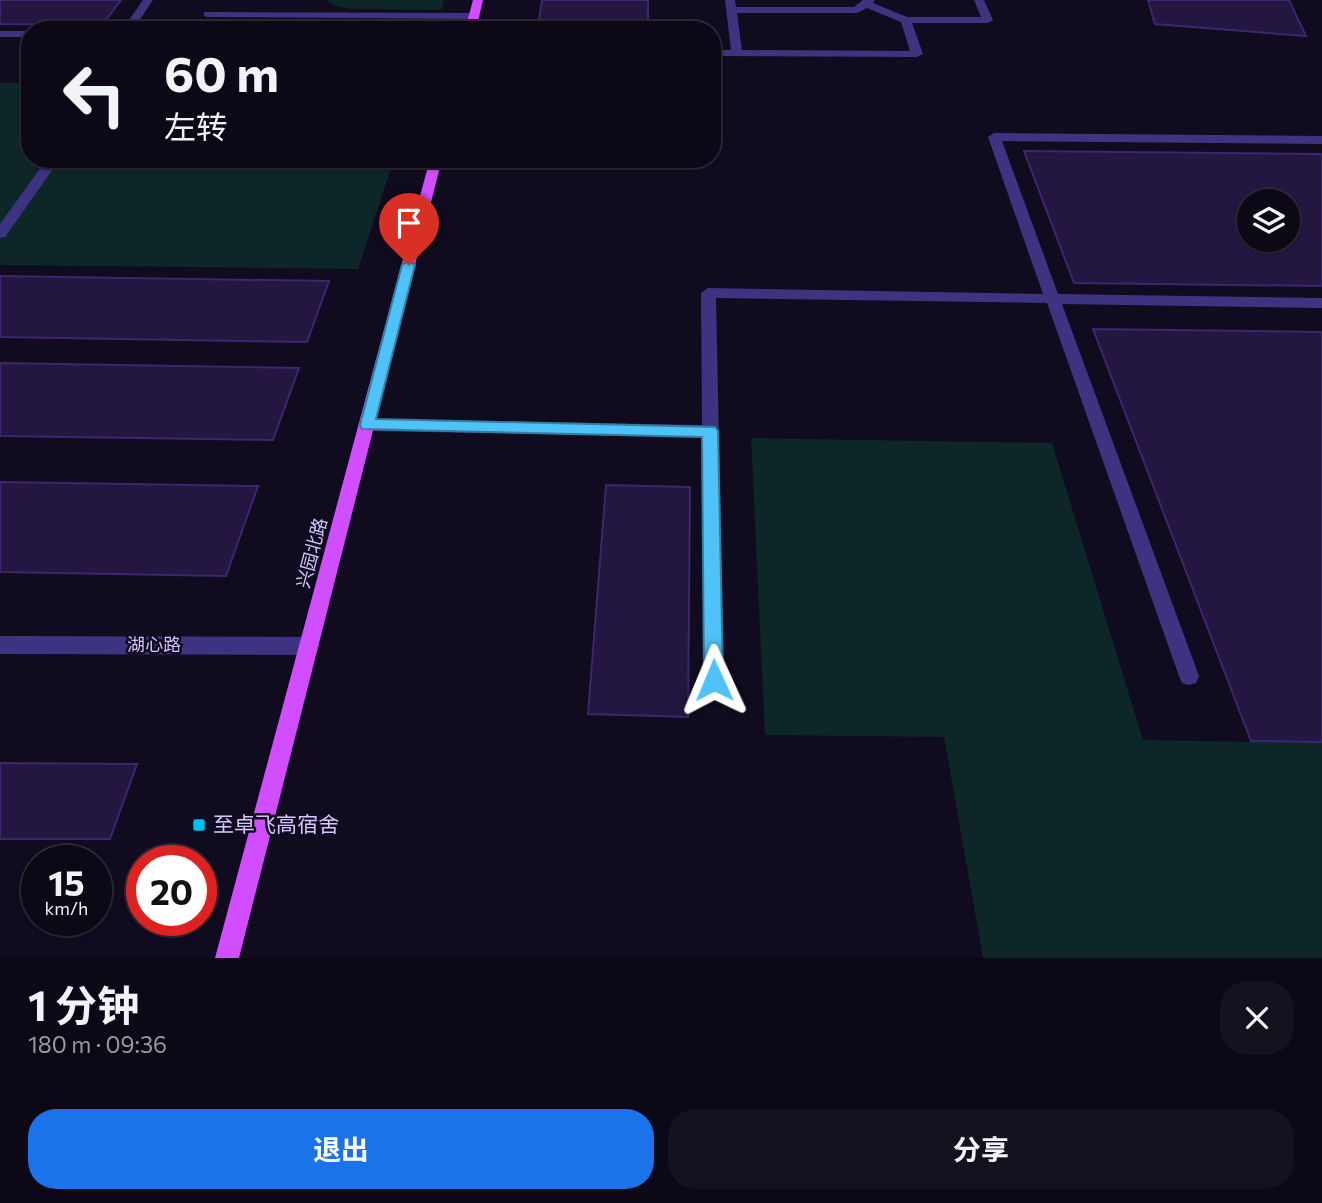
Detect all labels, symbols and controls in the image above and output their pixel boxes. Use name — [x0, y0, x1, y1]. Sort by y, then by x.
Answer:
text: 60 m — [164, 42, 279, 102]
icon: left — [49, 49, 140, 140]
text: 左转 — [164, 106, 228, 146]
map controls — [1237, 189, 1300, 252]
button: layers — [1237, 189, 1300, 252]
pin — [379, 193, 439, 265]
icon: arrive — [390, 204, 428, 242]
street label: 兴园北路 — [291, 515, 331, 590]
street label: 湖心路 — [127, 633, 181, 655]
position arrow — [677, 643, 751, 717]
place label: 至卓飞高宿舍 — [213, 811, 339, 836]
marker: 至卓飞高宿舍 — [191, 817, 207, 833]
speed limit sign: 20 — [126, 845, 217, 936]
text: 15 — [48, 860, 85, 903]
text: km/h — [45, 897, 88, 919]
text: 1 分钟 — [28, 978, 139, 1030]
button: close — [1220, 981, 1294, 1055]
text: 180 m · 09:36 — [28, 1030, 167, 1058]
button: 退出 — [28, 1109, 654, 1189]
button: 分享 — [668, 1109, 1294, 1189]

